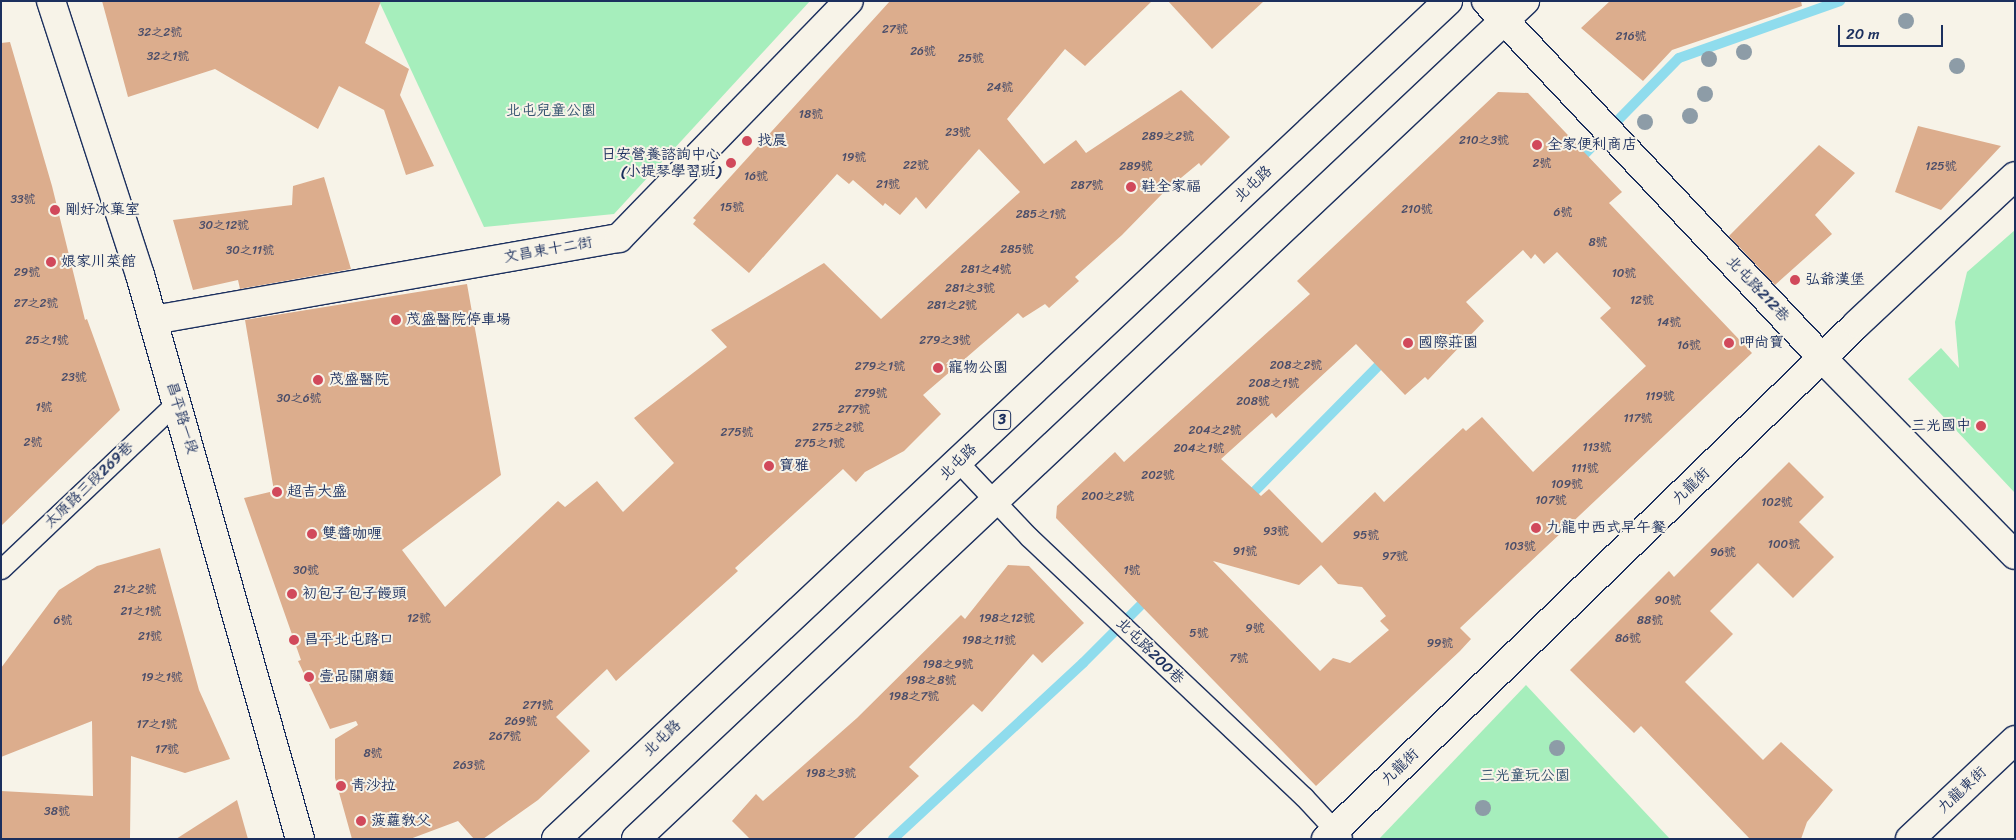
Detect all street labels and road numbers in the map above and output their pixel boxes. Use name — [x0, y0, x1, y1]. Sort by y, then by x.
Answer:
street label: 北屯路 — [1230, 162, 1276, 206]
street label: 文昌東十二街 — [502, 233, 594, 267]
street label: 北屯路212巷 — [1723, 252, 1793, 326]
street label: 昌平路一段 — [162, 380, 202, 456]
road number: 3 — [992, 408, 1012, 432]
street label: 太原路三段269巷 — [41, 438, 137, 532]
street label: 北屯路 — [936, 440, 980, 484]
street label: 九龍街 — [1669, 464, 1713, 508]
street label: 北屯路200巷 — [1112, 614, 1188, 688]
street label: 北屯路 — [639, 716, 685, 760]
street label: 九龍街 — [1378, 745, 1422, 789]
street label: 九龍東街 — [1934, 763, 1990, 817]

